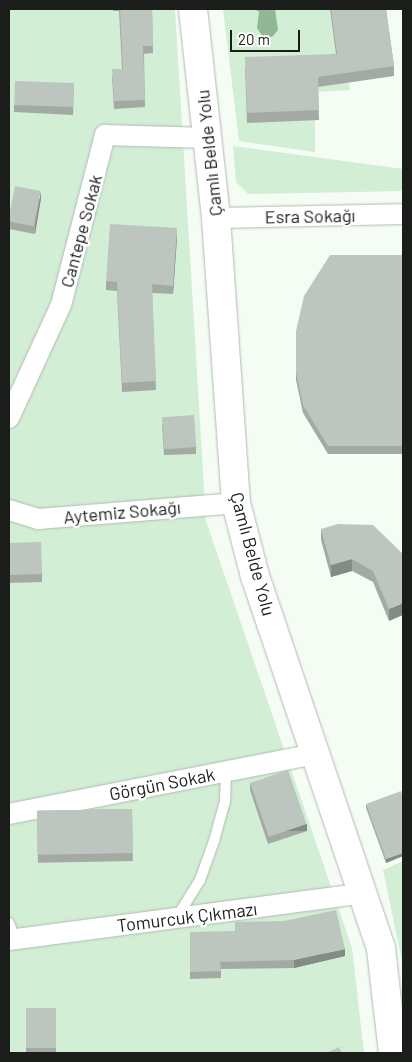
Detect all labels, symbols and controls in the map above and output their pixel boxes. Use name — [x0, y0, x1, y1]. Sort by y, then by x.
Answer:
scale bar — [232, 20, 302, 52]
text: 20 m — [238, 30, 270, 48]
street label: Çamlı Belde Yolu — [192, 89, 226, 217]
street label: Cantepe Sokak — [56, 172, 106, 290]
street label: Esra Sokağı — [264, 204, 356, 228]
street label: Çamlı Belde Yolu — [226, 490, 280, 618]
street label: Aytemiz Sokağı — [63, 496, 181, 528]
street label: Görgün Sokak — [107, 763, 217, 805]
street label: Tomurcuk Çıkmazı — [116, 898, 258, 936]

